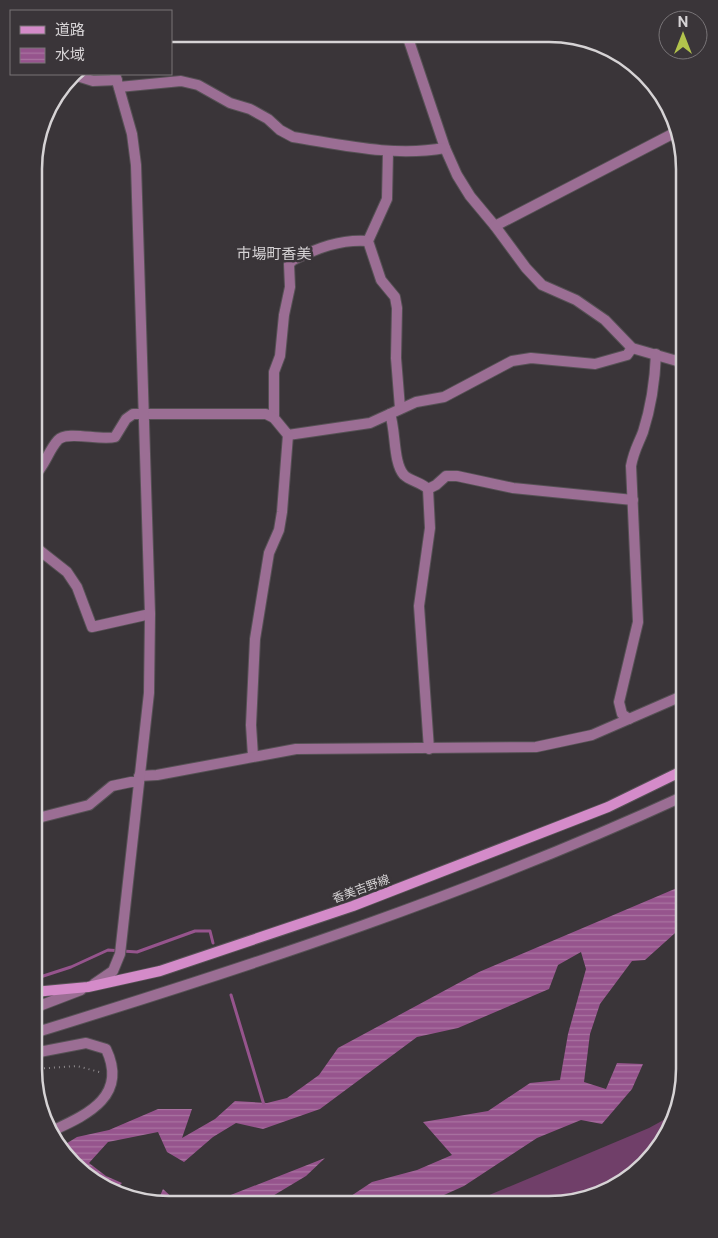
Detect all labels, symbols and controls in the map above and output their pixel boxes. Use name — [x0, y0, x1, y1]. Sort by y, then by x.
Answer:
legend — [10, 10, 172, 75]
north arrow — [658, 10, 708, 60]
text: N — [678, 14, 688, 30]
text: 道路 — [55, 21, 85, 38]
text: 水域 — [55, 46, 85, 63]
district label: 市場町香美 — [236, 245, 312, 262]
street label: 香美吉野線 — [330, 872, 392, 906]

